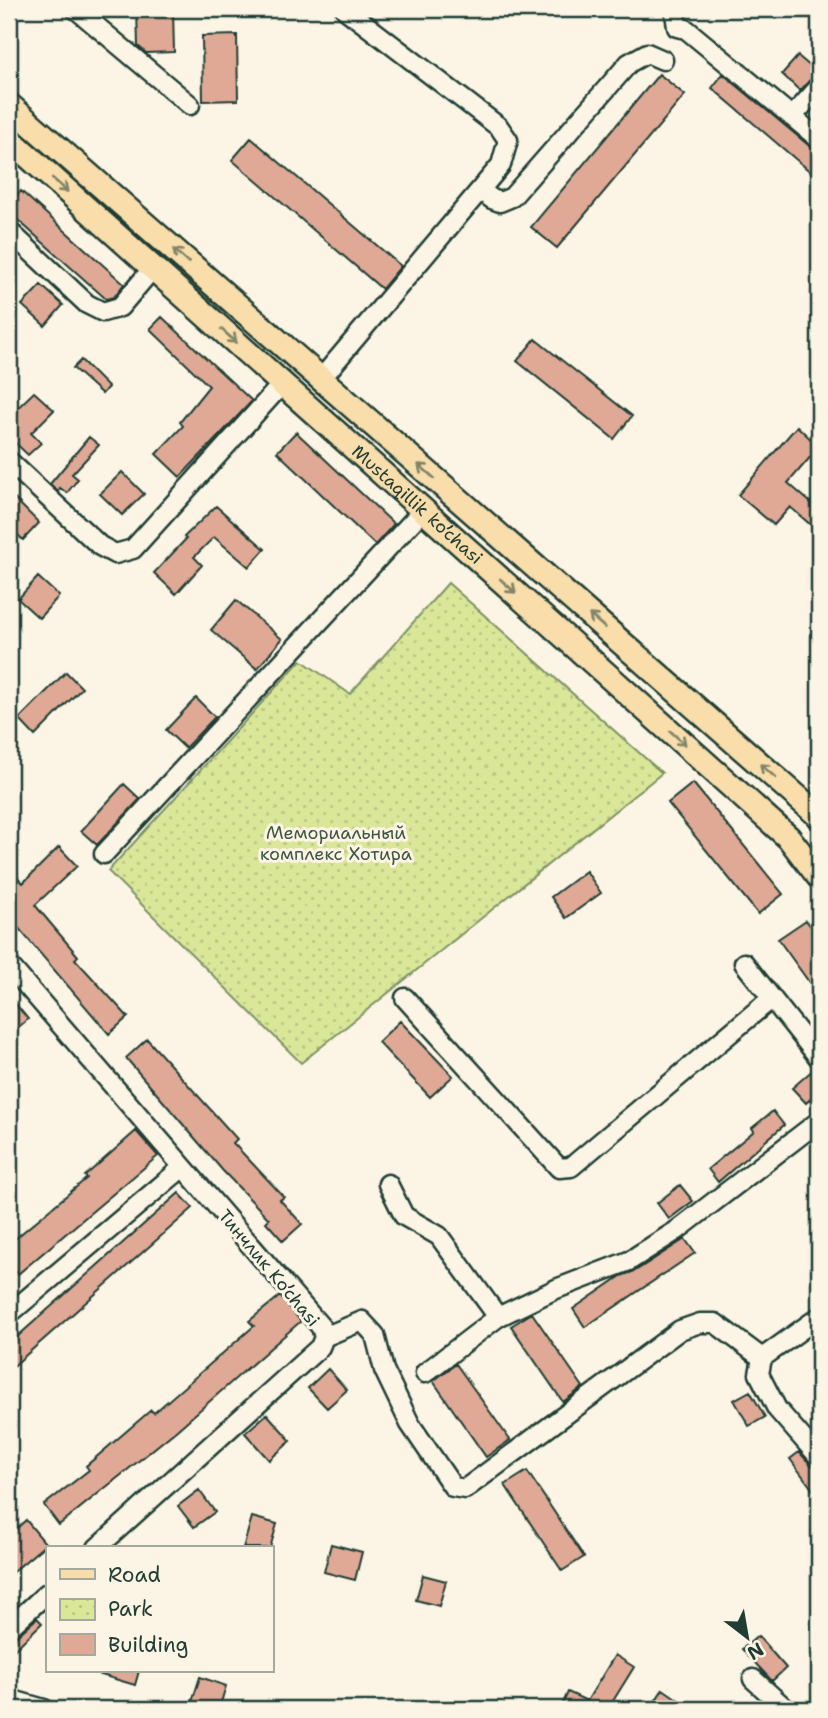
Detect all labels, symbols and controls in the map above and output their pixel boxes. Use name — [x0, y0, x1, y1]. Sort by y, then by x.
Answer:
one-way arrow — [50, 177, 68, 193]
one-way arrow — [172, 248, 190, 264]
one-way arrow — [220, 328, 237, 345]
street label: Mustaqillik ko’chasi — [346, 440, 488, 570]
one-way arrow — [417, 463, 435, 479]
one-way arrow — [499, 578, 517, 594]
one-way arrow — [588, 613, 606, 629]
one-way arrow — [669, 730, 687, 746]
one-way arrow — [759, 763, 777, 779]
park label: Мемориальный комплекс Хотира — [260, 821, 412, 866]
street label: Тинчлик Ko’chasi — [213, 1204, 325, 1332]
legend — [46, 1546, 273, 1672]
text: Road — [108, 1561, 161, 1589]
text: Park — [108, 1595, 153, 1623]
north arrow — [712, 1602, 782, 1672]
text: Building — [108, 1631, 188, 1659]
text: N — [743, 1637, 768, 1666]

